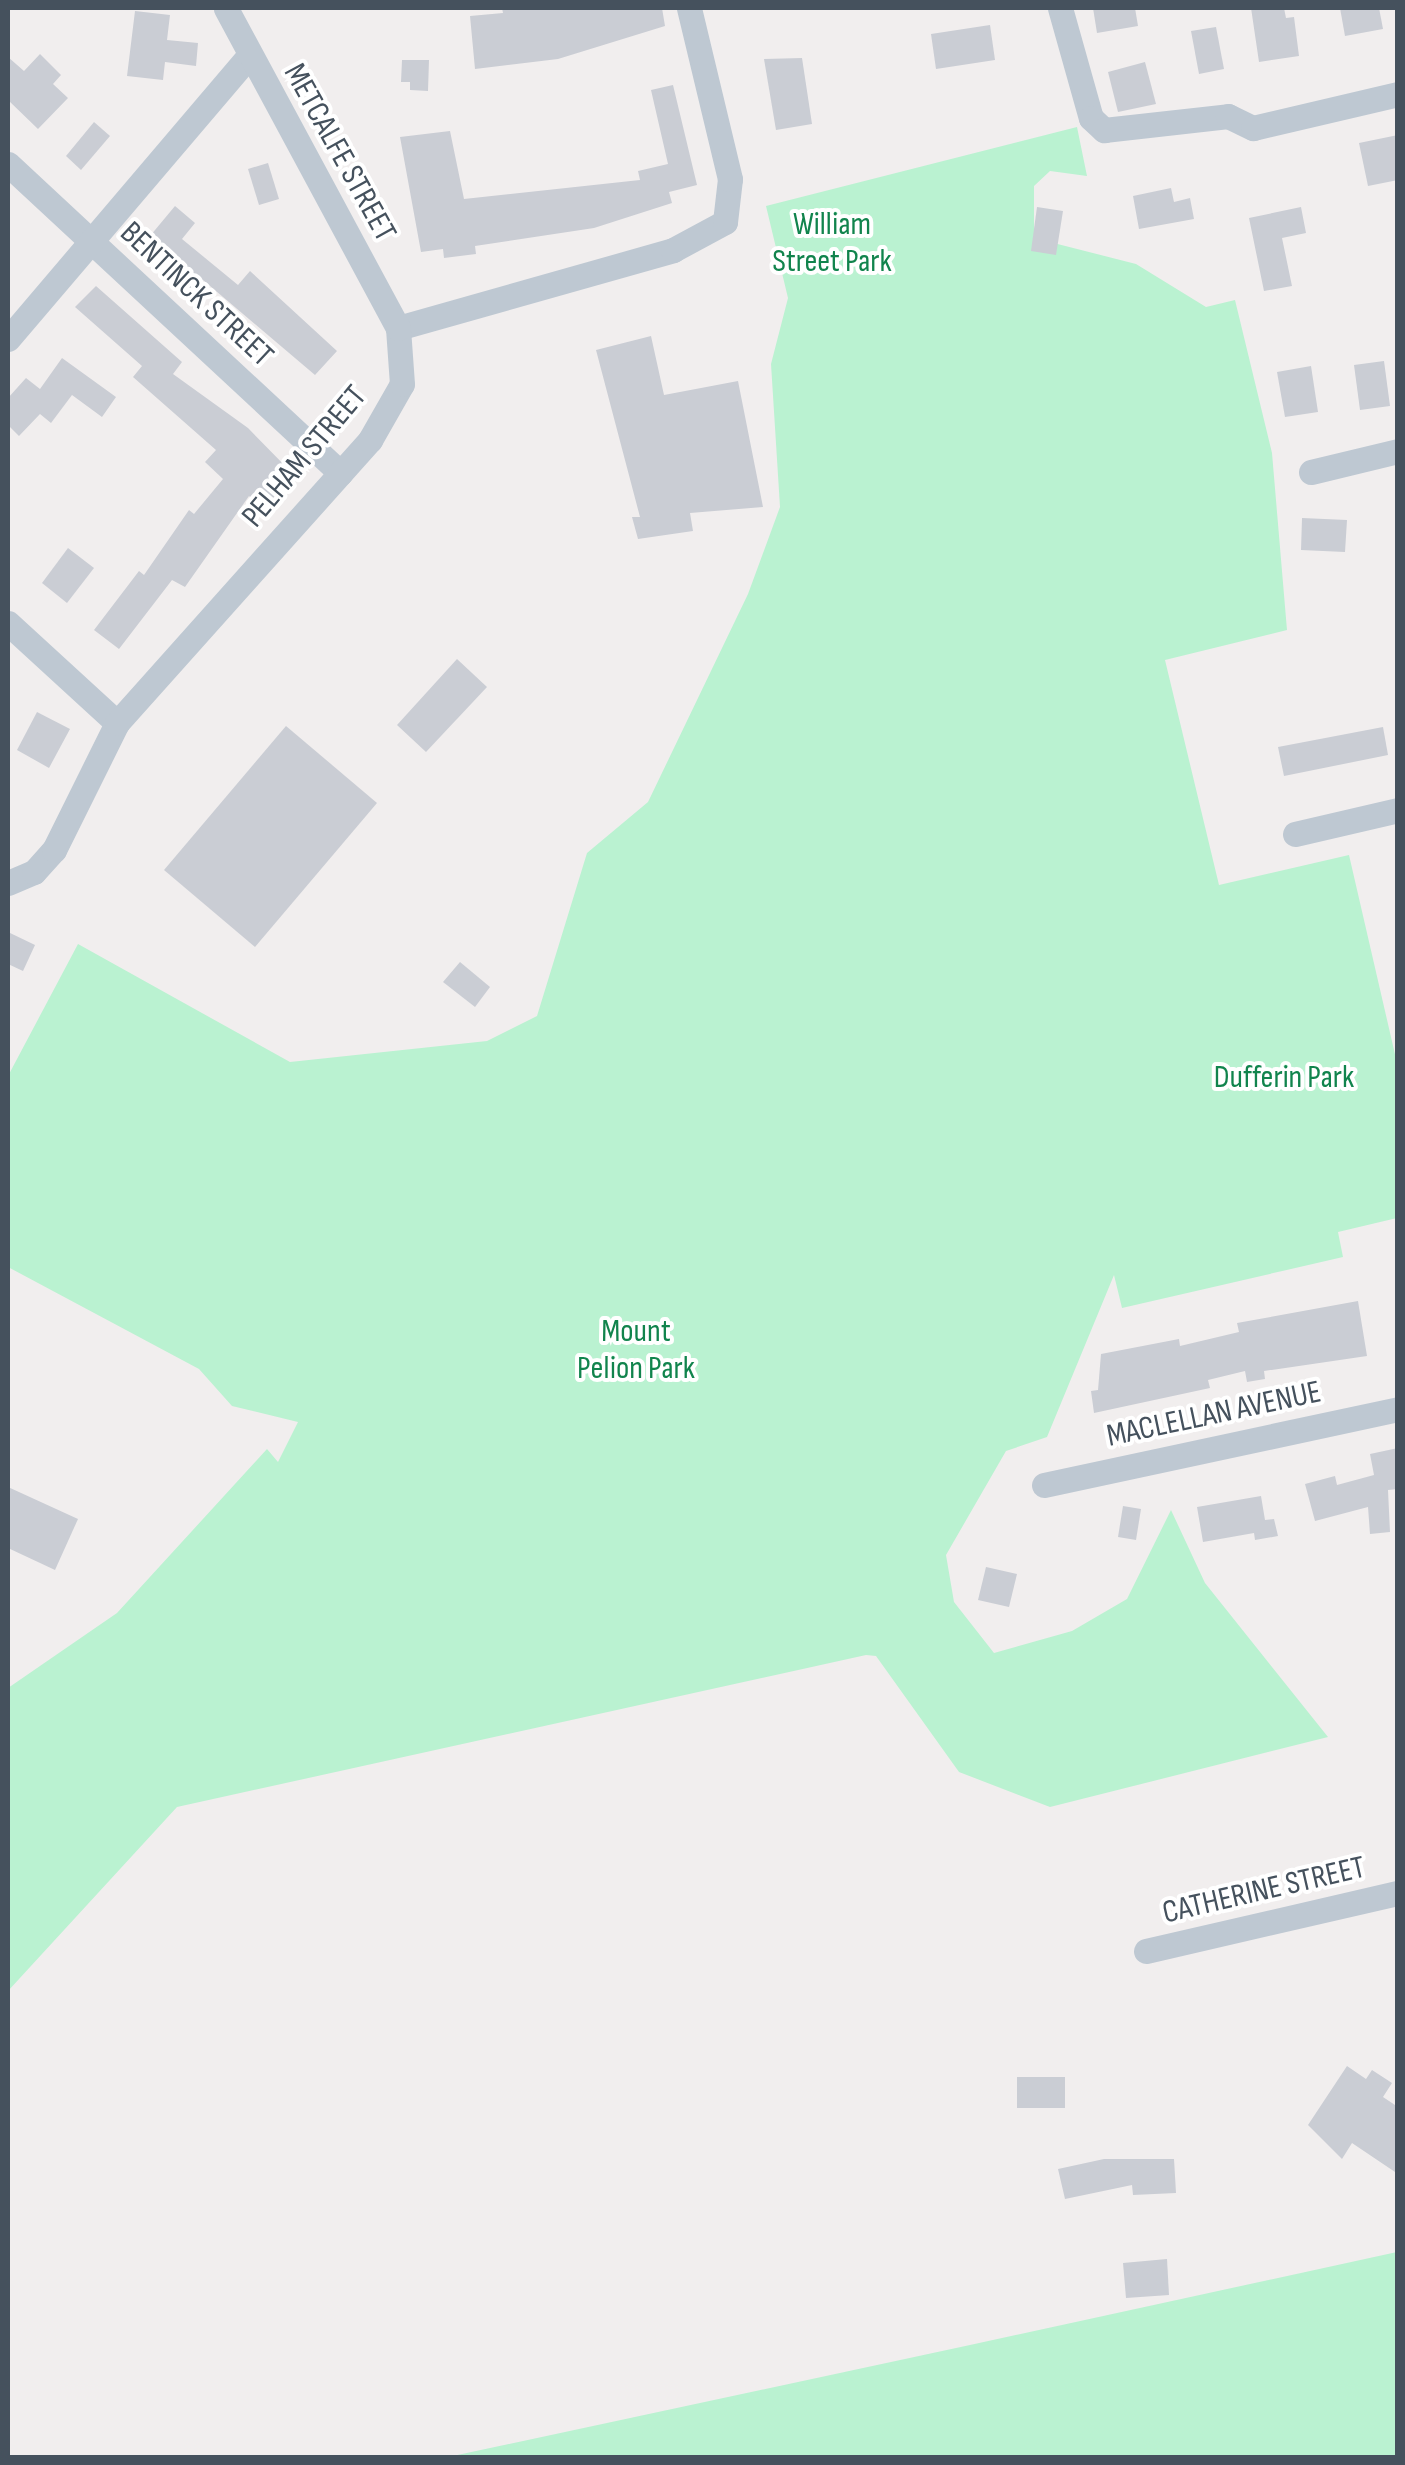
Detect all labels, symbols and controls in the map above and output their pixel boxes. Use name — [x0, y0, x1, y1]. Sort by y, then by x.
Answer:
street label: METCALFE STREET — [274, 57, 404, 249]
park label: William Street Park — [772, 207, 892, 282]
street label: BENTINCK STREET — [111, 214, 281, 376]
street label: PELHAM STREET — [235, 378, 375, 536]
park label: Dufferin Park — [1214, 1059, 1354, 1097]
park label: Mount Pelion Park — [577, 1314, 695, 1389]
street label: MACLELLAN AVENUE — [1103, 1374, 1325, 1456]
street label: CATHERINE STREET — [1159, 1849, 1369, 1933]

